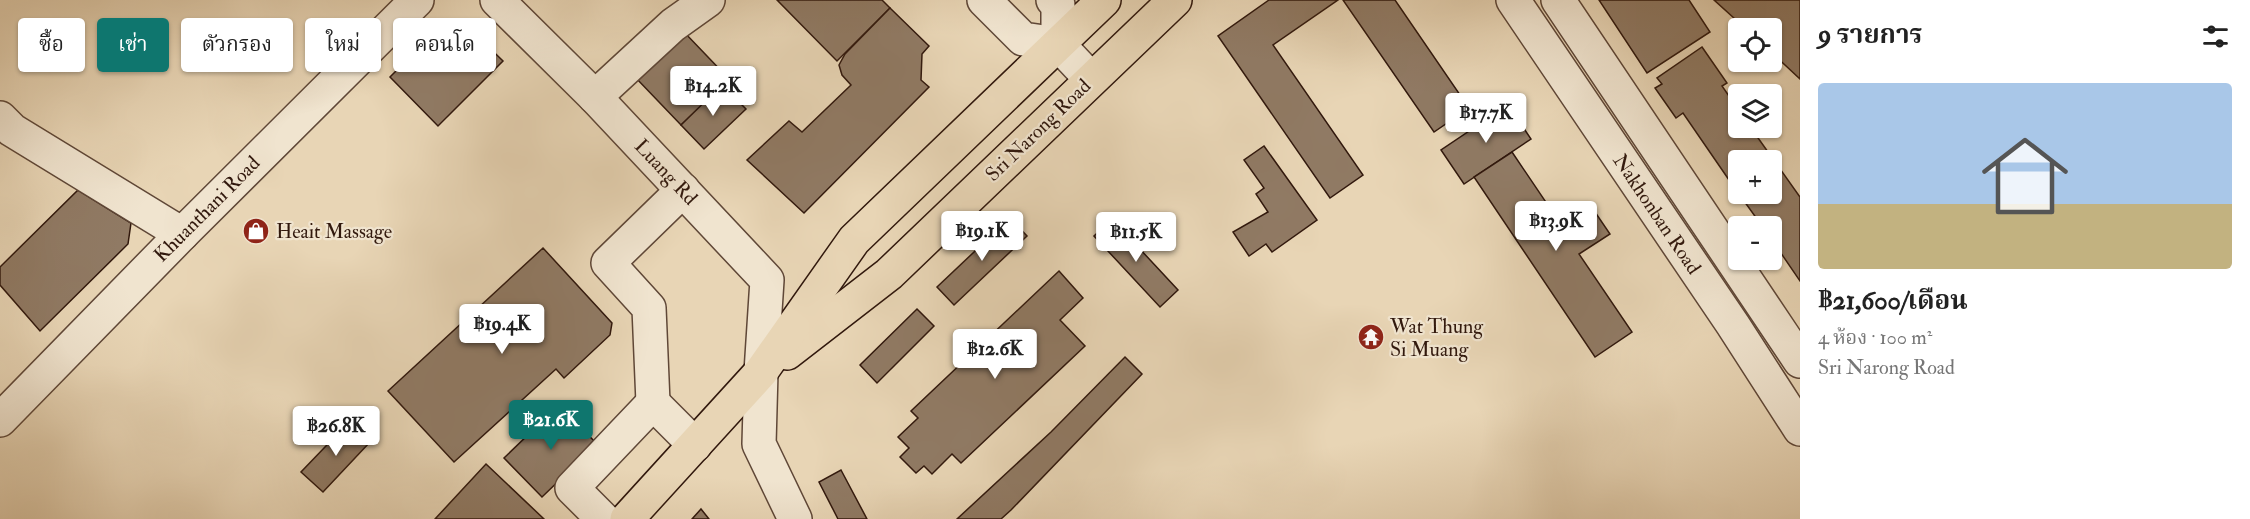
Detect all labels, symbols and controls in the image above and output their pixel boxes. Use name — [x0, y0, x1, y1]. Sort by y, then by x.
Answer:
chip: ซื้อ — [18, 18, 85, 72]
chip: เช่า — [97, 18, 169, 72]
chip: ตัวกรอง — [181, 18, 293, 72]
chip: ใหม่ — [305, 18, 381, 72]
chip: คอนโด — [393, 18, 496, 72]
map controls — [1728, 18, 1782, 270]
button: locate — [1728, 18, 1782, 72]
text: 9 รายการ — [1818, 19, 1923, 51]
icon: filters — [2199, 20, 2232, 53]
pin: ฿14.2K — [664, 66, 762, 117]
text: ฿14.2K — [684, 73, 742, 98]
street label: Sri Narong Road — [980, 73, 1096, 187]
button: layers — [1728, 84, 1782, 138]
pin: ฿17.7K — [1437, 93, 1535, 144]
text: ฿17.7K — [1459, 100, 1513, 125]
icon: home — [1971, 122, 2079, 230]
street label: Luang Rd — [629, 134, 703, 210]
street label: Nakhonban Road — [1608, 149, 1707, 279]
button: + — [1728, 150, 1782, 204]
street label: Khuanthani Road — [149, 151, 265, 267]
pin: ฿13.9K — [1507, 201, 1605, 252]
text: ฿13.9K — [1529, 208, 1583, 233]
pin: ฿19.1K — [933, 211, 1031, 262]
pin: ฿11.5K — [1087, 212, 1185, 263]
shop icon: Heait Massage — [241, 216, 271, 246]
button: − — [1728, 216, 1782, 270]
text: ฿19.1K — [955, 218, 1009, 243]
place label: Heait Massage — [276, 219, 392, 244]
text: ฿11.5K — [1110, 219, 1162, 244]
text: ฿21,600/เดือน — [1818, 285, 1968, 317]
pin: ฿19.4K — [453, 304, 551, 355]
text: ฿19.4K — [473, 311, 531, 336]
place label: Wat Thung Si Muang — [1389, 314, 1484, 362]
temple icon: Wat Thung Si Muang — [1356, 322, 1386, 352]
text: 4 ห้อง · 100 m² — [1818, 325, 1932, 350]
pin: ฿12.6K — [946, 329, 1044, 380]
text: ฿12.6K — [967, 336, 1023, 361]
text: Sri Narong Road — [1818, 355, 1955, 380]
pin: ฿21.6K — [502, 400, 600, 451]
pin: ฿26.8K — [287, 406, 385, 457]
text: ฿21.6K — [523, 407, 579, 432]
text: ฿26.8K — [307, 413, 365, 438]

